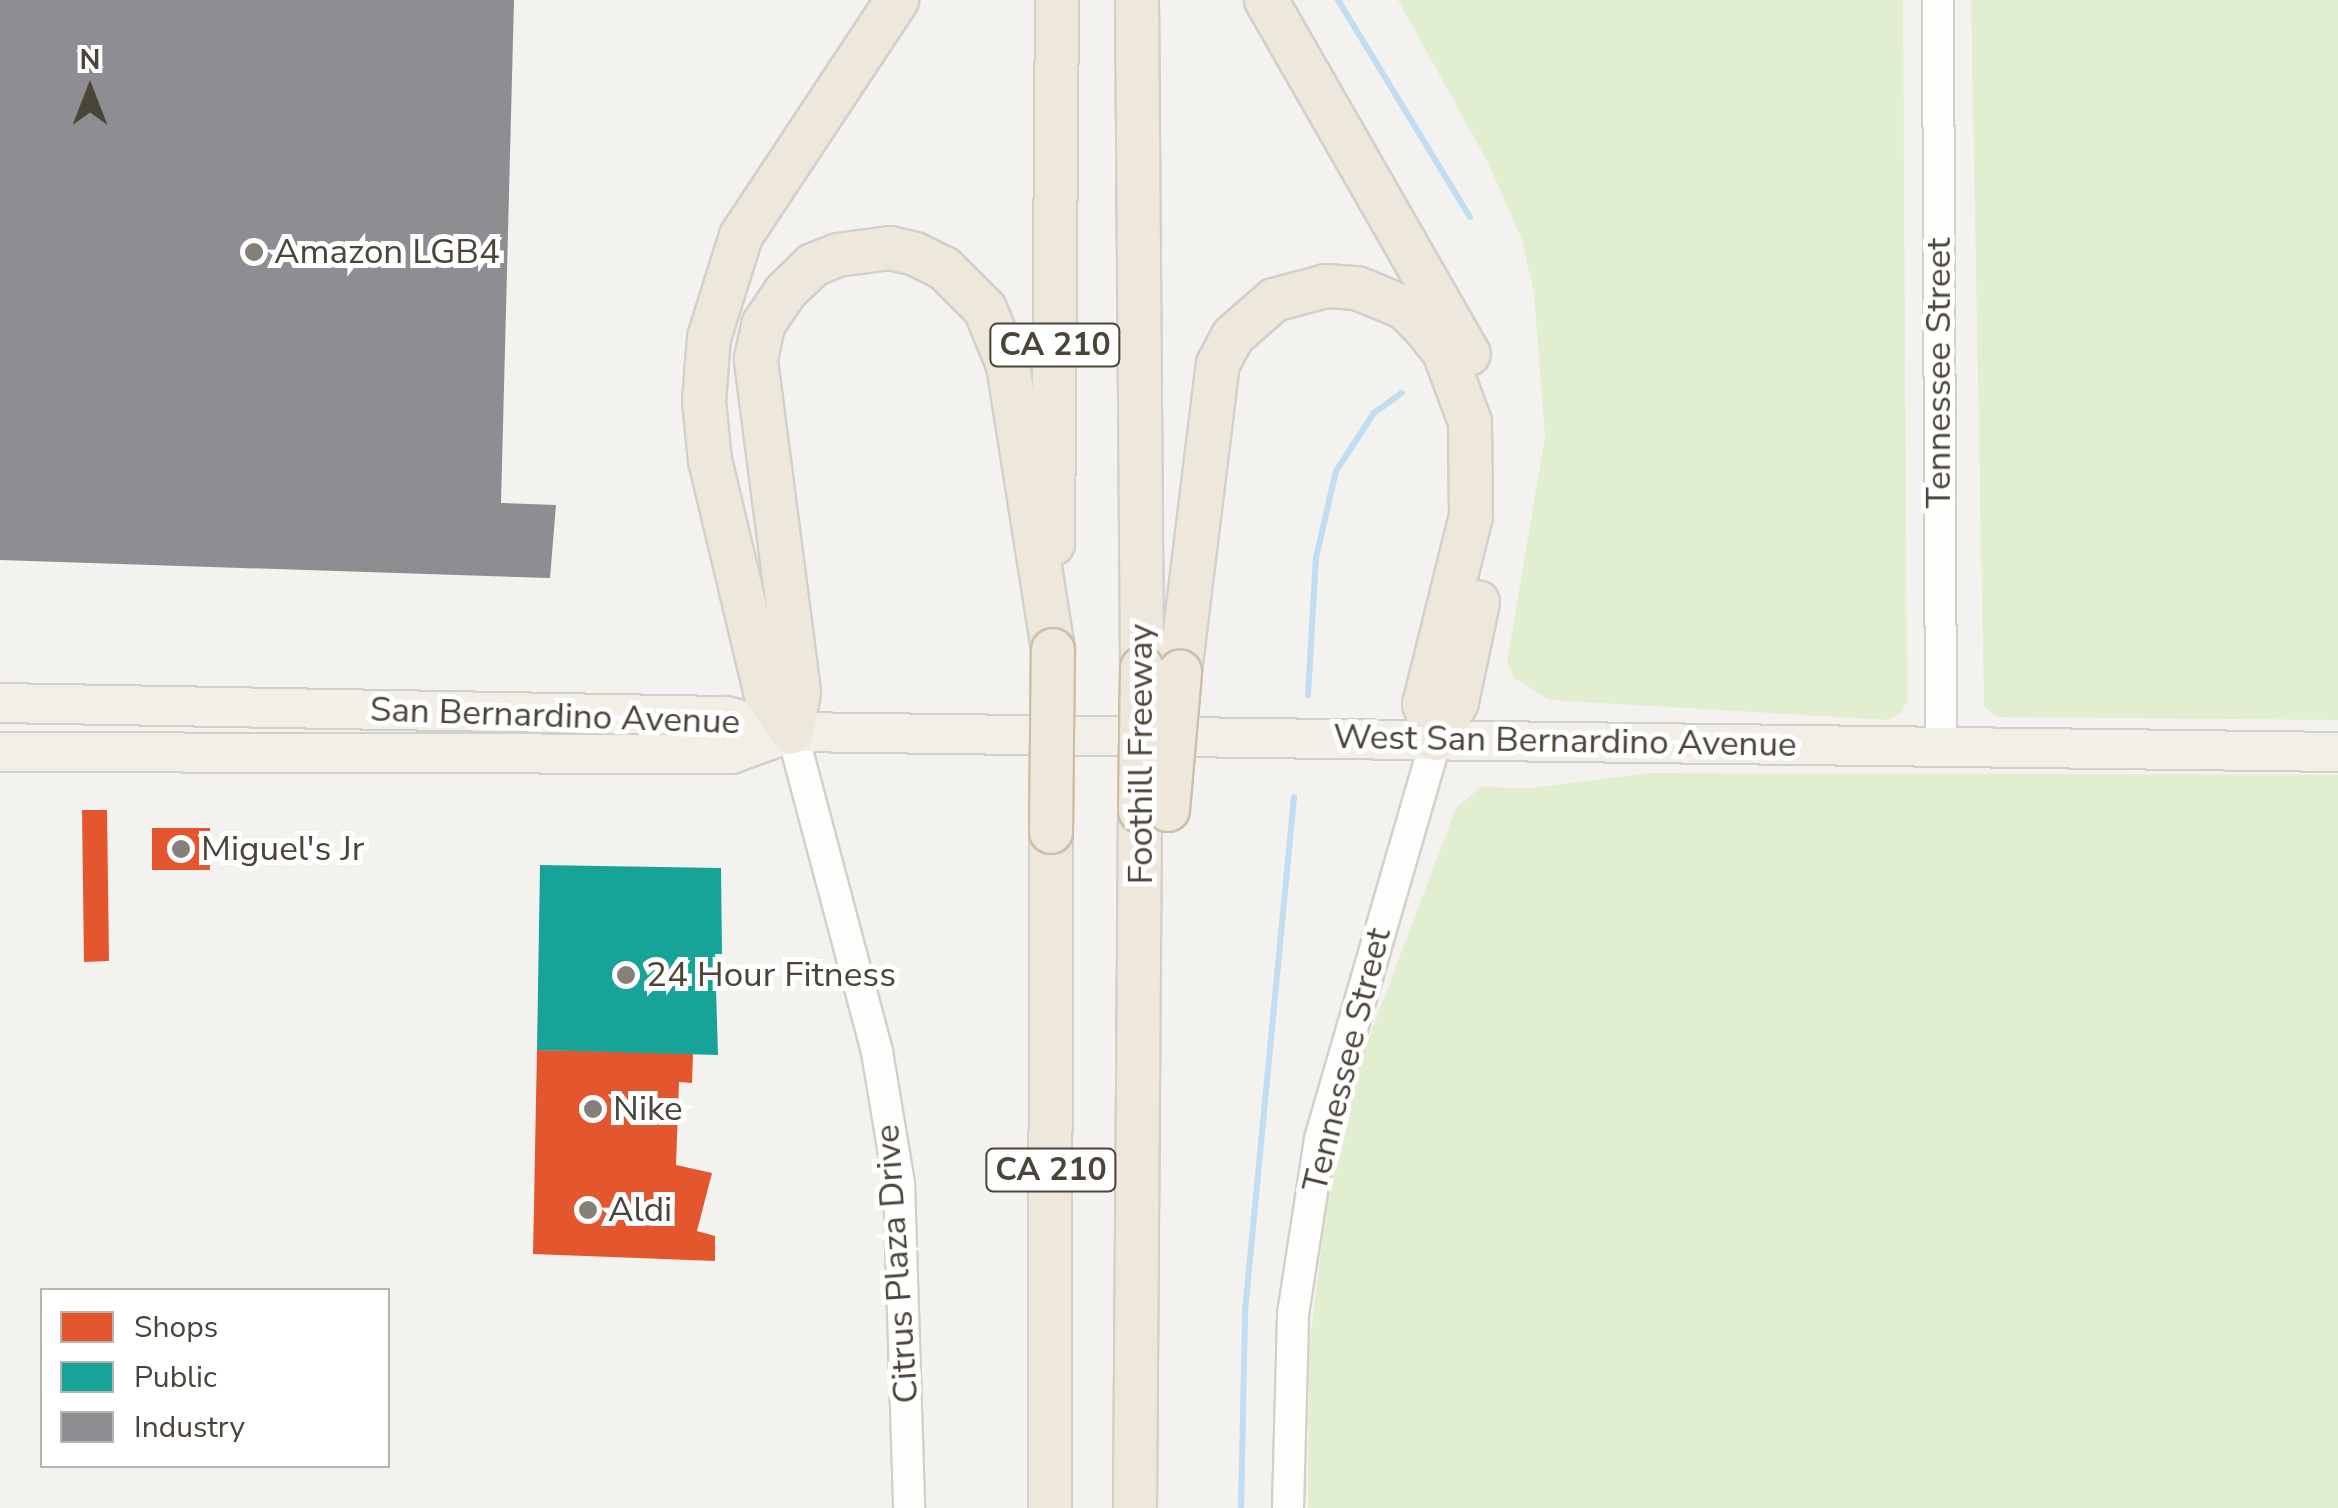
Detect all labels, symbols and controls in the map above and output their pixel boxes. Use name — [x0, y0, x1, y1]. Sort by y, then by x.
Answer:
north arrow — [40, 40, 140, 140]
text: N — [80, 41, 100, 79]
place label: Amazon LGB4 — [274, 231, 500, 273]
street label: Tennessee Street — [1918, 238, 1960, 508]
marker: Amazon LGB4 — [243, 241, 265, 263]
road number: CA 210 — [988, 318, 1122, 372]
street label: Foothill Freeway — [1120, 624, 1162, 884]
street label: San Bernardino Avenue — [369, 689, 741, 743]
street label: West San Bernardino Avenue — [1333, 716, 1797, 766]
place label: Miguel's Jr — [201, 828, 364, 870]
marker: Miguel's Jr — [170, 838, 192, 860]
street label: Tennessee Street — [1294, 924, 1400, 1196]
place label: 24 Hour Fitness — [646, 954, 896, 996]
marker: 24 Hour Fitness — [615, 964, 637, 986]
place label: Nike — [613, 1088, 683, 1130]
marker: Nike — [582, 1098, 604, 1120]
street label: Citrus Plaza Drive — [866, 1123, 928, 1405]
road number: CA 210 — [984, 1143, 1118, 1197]
place label: Aldi — [608, 1189, 672, 1231]
marker: Aldi — [577, 1199, 599, 1221]
legend — [40, 1288, 390, 1468]
text: Shops — [134, 1307, 218, 1348]
text: Public — [134, 1357, 217, 1398]
text: Industry — [134, 1407, 245, 1448]

